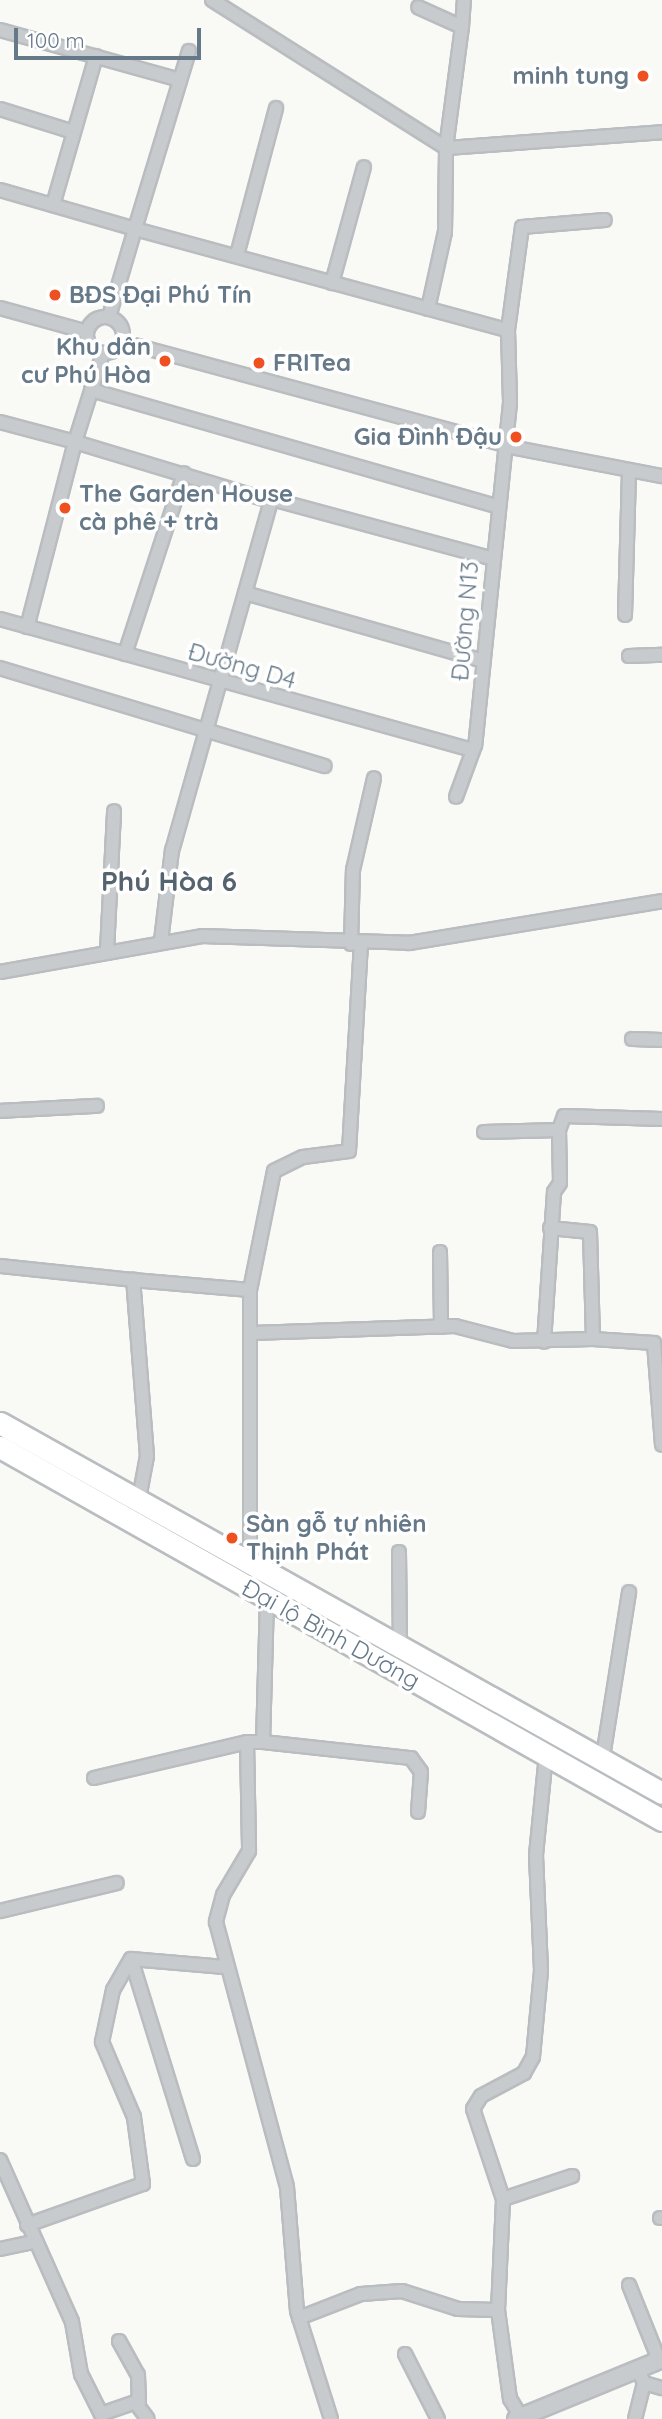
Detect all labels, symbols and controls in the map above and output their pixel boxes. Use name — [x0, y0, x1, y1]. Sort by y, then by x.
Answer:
scale bar — [18, 14, 205, 58]
text: 100 m — [27, 27, 85, 53]
place label: minh tung — [513, 62, 629, 90]
marker: minh tung — [635, 68, 651, 84]
place label: BĐS Đại Phú Tín — [69, 281, 252, 309]
marker: BĐS Đại Phú Tín — [47, 287, 63, 303]
place label: Khu dân cư Phú Hòa — [21, 333, 151, 389]
place label: FRITea — [273, 349, 351, 377]
marker: Khu dân cư Phú Hòa — [157, 353, 173, 369]
marker: FRITea — [251, 355, 267, 371]
place label: Gia Đình Đậu — [354, 423, 502, 451]
marker: Gia Đình Đậu — [508, 429, 524, 445]
place label: The Garden House cà phê + trà — [79, 480, 293, 536]
marker: The Garden House cà phê + trà — [57, 500, 73, 516]
street label: Đường N13 — [445, 560, 485, 682]
street label: Đường D4 — [185, 637, 299, 695]
district label: Phú Hòa 6 — [101, 864, 237, 898]
place label: Sàn gỗ tự nhiên Thịnh Phát — [246, 1510, 427, 1566]
marker: Sàn gỗ tự nhiên Thịnh Phát — [224, 1530, 240, 1546]
street label: Đại lộ Bình Dương — [237, 1573, 425, 1695]

